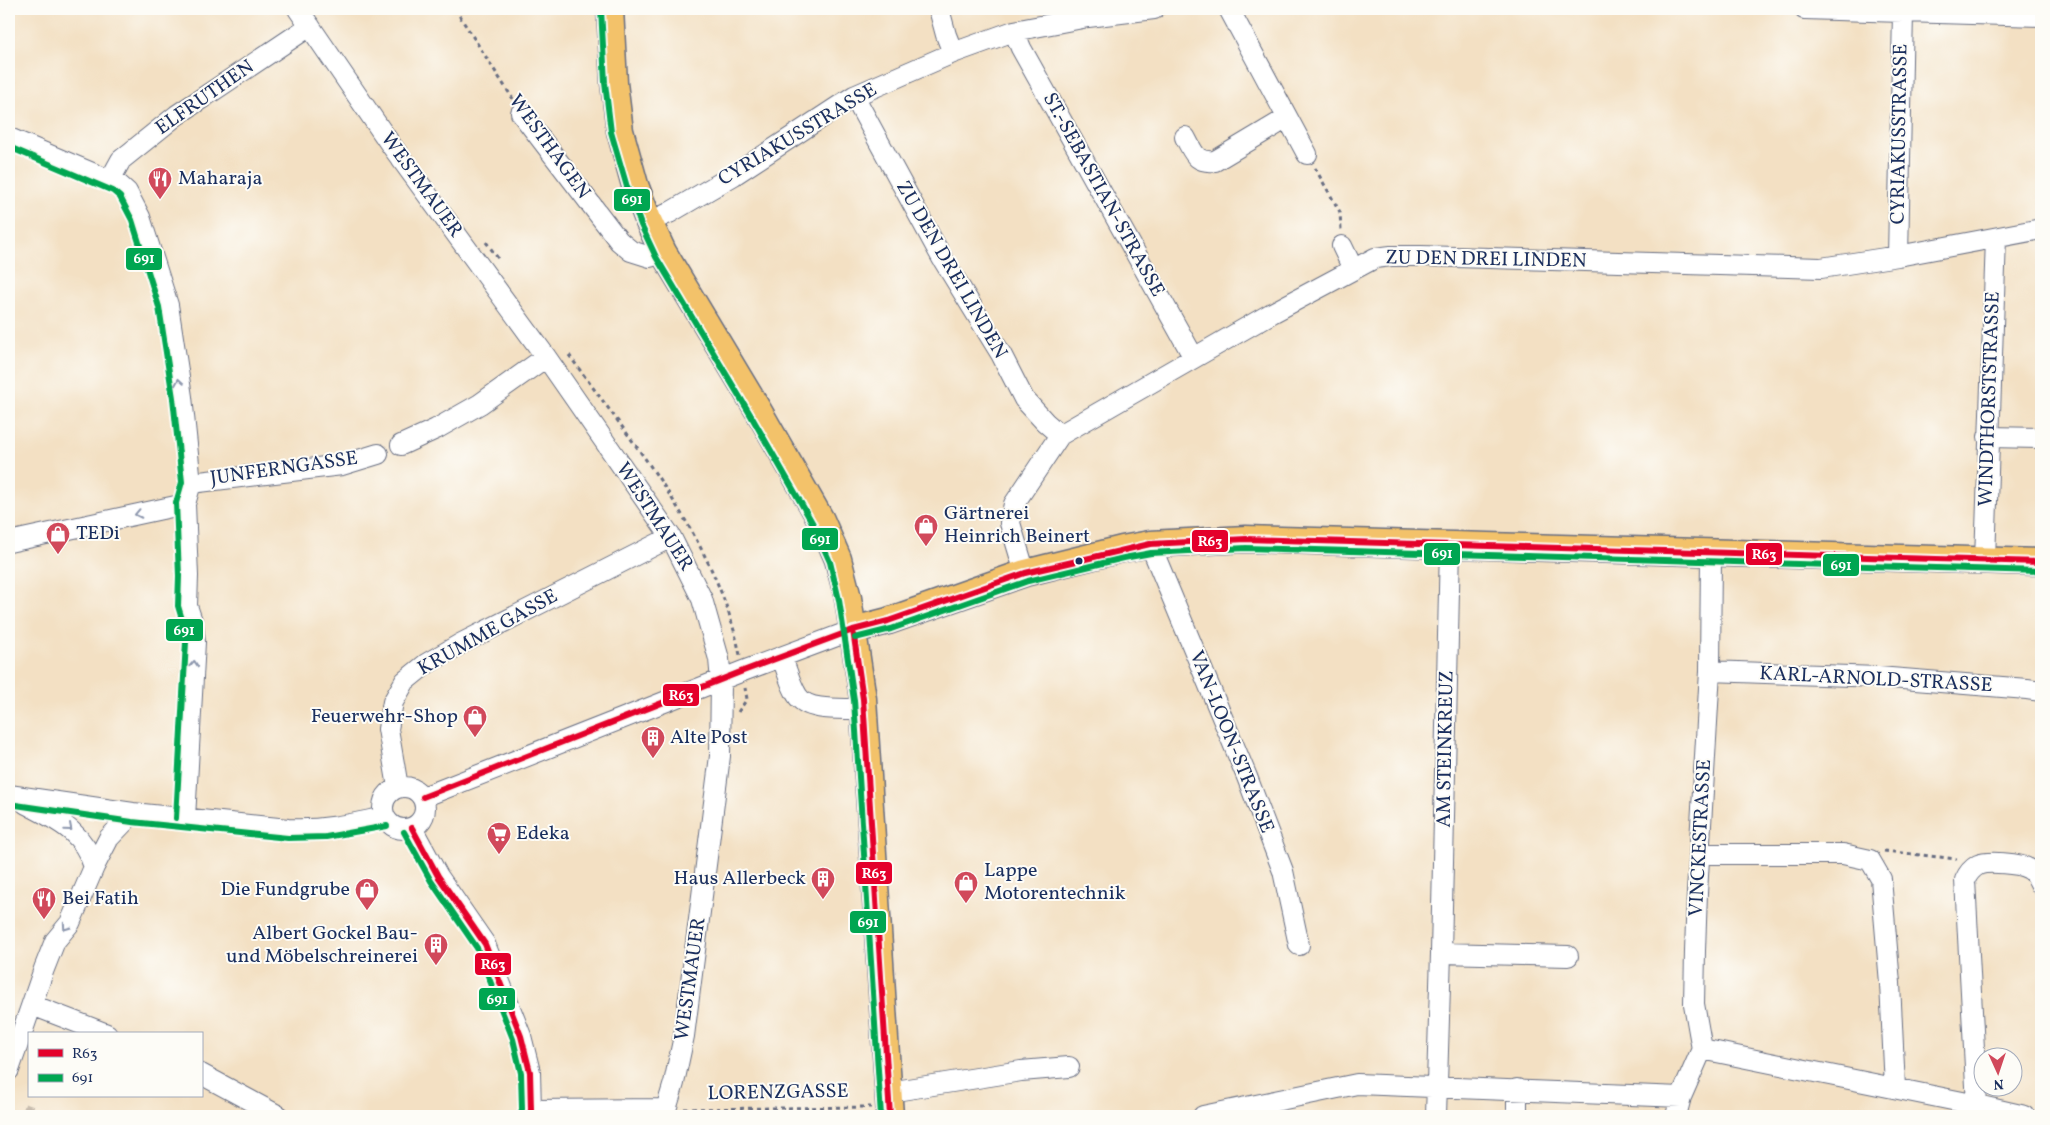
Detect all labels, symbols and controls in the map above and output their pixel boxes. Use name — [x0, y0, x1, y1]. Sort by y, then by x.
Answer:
street label: CYRIAKUSSTRASSE — [1884, 43, 1916, 225]
street label: ELFRUTHEN — [150, 54, 260, 142]
street label: CYRIAKUSSTRASSE — [713, 76, 883, 194]
street label: ST.-SEBASTIAN-STRASSE — [1035, 88, 1171, 302]
street label: WESTHAGEN — [501, 89, 597, 205]
street label: WESTMAUER — [373, 126, 469, 244]
place label: Maharaja — [178, 165, 262, 193]
restaurant icon: Maharaja — [147, 166, 173, 200]
street label: ZU DEN DREI LINDEN — [888, 176, 1014, 364]
line badge: 691 — [613, 188, 651, 212]
text: 691 — [621, 191, 643, 210]
street label: ZU DEN DREI LINDEN — [1385, 244, 1587, 276]
line badge: 691 — [125, 247, 163, 271]
text: 691 — [133, 250, 155, 269]
street label: WINDTHORSTSTRASSE — [1972, 291, 2008, 507]
one-way arrow — [175, 377, 185, 386]
street label: JUNFERNGASSE — [208, 445, 360, 493]
street label: WESTMAUER — [608, 457, 700, 577]
place label: Gärtnerei Heinrich Beinert — [944, 500, 1090, 551]
one-way arrow — [133, 509, 142, 519]
shop icon: Gärtnerei Heinrich Beinert — [913, 513, 939, 547]
place label: TEDi — [76, 520, 120, 548]
shop icon: TEDi — [45, 521, 71, 555]
line badge: 691 — [801, 527, 839, 551]
line badge: R63 — [1191, 529, 1229, 553]
text: 691 — [809, 531, 831, 550]
text: R63 — [1198, 533, 1222, 552]
line badge: 691 — [1423, 542, 1461, 566]
line badge: R63 — [1745, 542, 1783, 566]
text: 691 — [1431, 545, 1453, 564]
text: R63 — [1752, 546, 1776, 565]
line badge: 691 — [1822, 553, 1860, 577]
unlabelled marker — [1074, 556, 1084, 566]
text: 691 — [1830, 557, 1852, 576]
street label: KRUMME GASSE — [413, 583, 563, 683]
line badge: 691 — [165, 618, 204, 642]
text: 691 — [173, 622, 195, 641]
street label: VAN-LOON-STRASSE — [1182, 647, 1280, 837]
one-way arrow — [188, 660, 199, 668]
street label: KARL-ARNOLD-STRASSE — [1759, 660, 1993, 700]
street label: AM STEINKREUZ — [1431, 670, 1461, 828]
line badge: R63 — [662, 683, 700, 707]
text: R63 — [669, 687, 693, 706]
place label: Feuerwehr-Shop — [311, 703, 458, 731]
shop icon: Feuerwehr-Shop — [462, 704, 488, 738]
place label: Alte Post — [670, 724, 748, 752]
building icon: Alte Post — [640, 725, 666, 759]
street label: VINCKESTRASSE — [1683, 759, 1719, 917]
place label: Edeka — [516, 820, 570, 848]
supermarket icon: Edeka — [486, 821, 512, 855]
one-way arrow — [63, 823, 72, 832]
place label: Lappe Motorentechnik — [984, 857, 1126, 908]
line badge: R63 — [855, 861, 893, 885]
place label: Haus Allerbeck — [673, 865, 806, 893]
text: R63 — [862, 865, 886, 884]
building icon: Haus Allerbeck — [810, 866, 836, 900]
shop icon: Lappe Motorentechnik — [953, 870, 979, 904]
place label: Die Fundgrube — [220, 876, 350, 904]
shop icon: Die Fundgrube — [354, 877, 380, 911]
place label: Bei Fatih — [62, 885, 139, 913]
restaurant icon: Bei Fatih — [31, 886, 57, 920]
line badge: 691 — [849, 910, 887, 934]
text: 691 — [857, 914, 879, 933]
street label: WESTMAUER — [668, 915, 714, 1043]
place label: Albert Gockel Bau- und Möbelschreinerei — [226, 920, 418, 971]
one-way arrow — [63, 921, 72, 931]
building icon: Albert Gockel Bau- und Möbelschreinerei — [423, 932, 449, 966]
line badge: R63 — [474, 952, 512, 976]
text: R63 — [481, 956, 505, 975]
line badge: 691 — [478, 987, 516, 1011]
text: 691 — [486, 991, 508, 1010]
legend — [28, 1032, 202, 1098]
text: R63 — [72, 1044, 97, 1065]
north arrow — [1972, 1048, 2022, 1098]
text: 691 — [72, 1068, 93, 1089]
text: N — [1993, 1074, 2004, 1093]
street label: LORENZGASSE — [707, 1078, 849, 1108]

